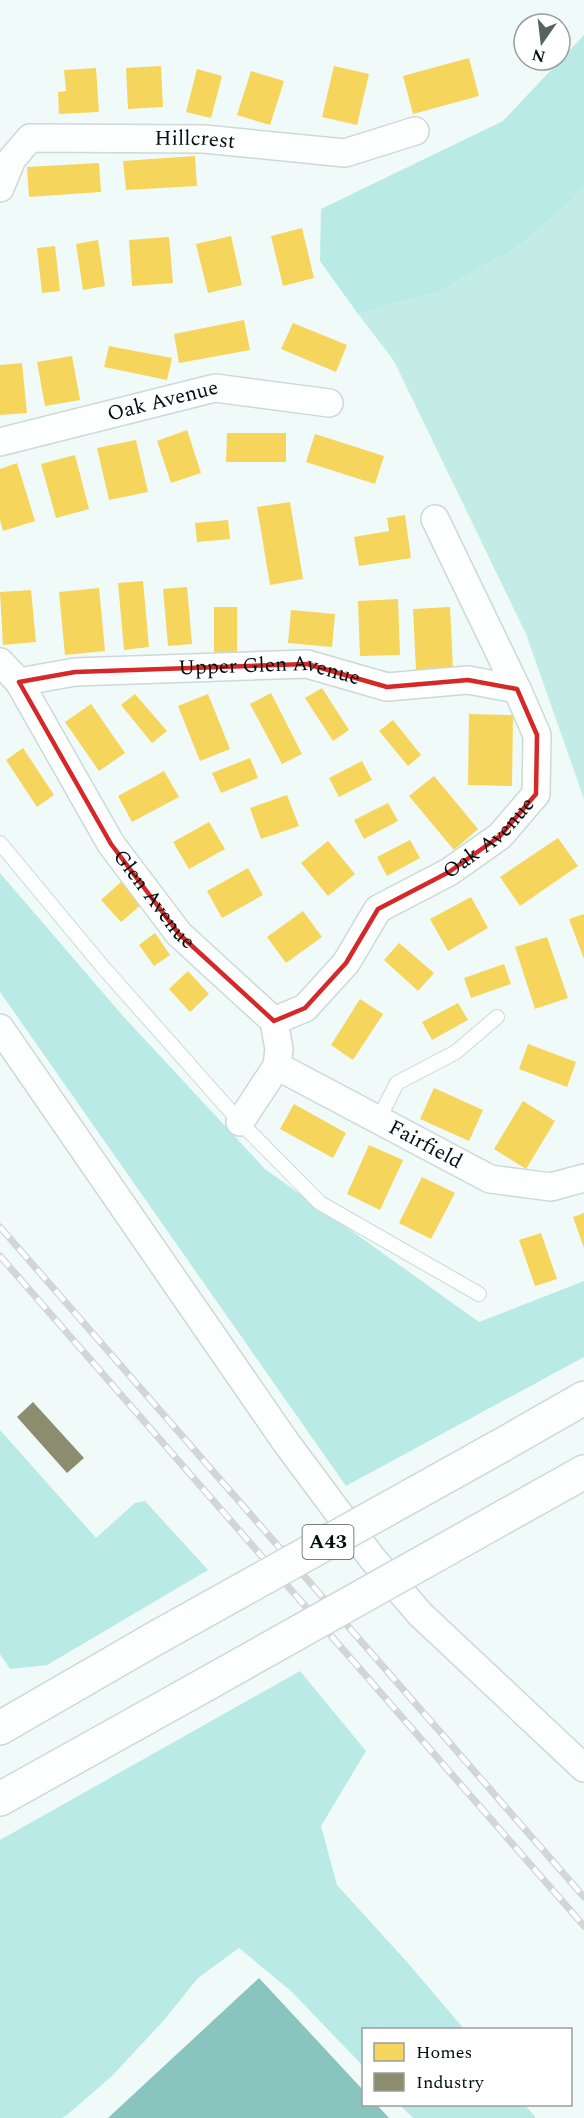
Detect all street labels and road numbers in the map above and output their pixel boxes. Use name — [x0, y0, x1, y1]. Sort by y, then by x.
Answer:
street label: Hillcrest — [154, 123, 237, 158]
street label: Oak Avenue — [104, 372, 222, 430]
street label: Upper Glen Avenue — [178, 648, 364, 695]
street label: Oak Avenue — [436, 790, 543, 887]
street label: Glen Avenue — [105, 843, 202, 957]
street label: Fairfield — [383, 1112, 468, 1178]
road number: A43 — [302, 1525, 354, 1559]

